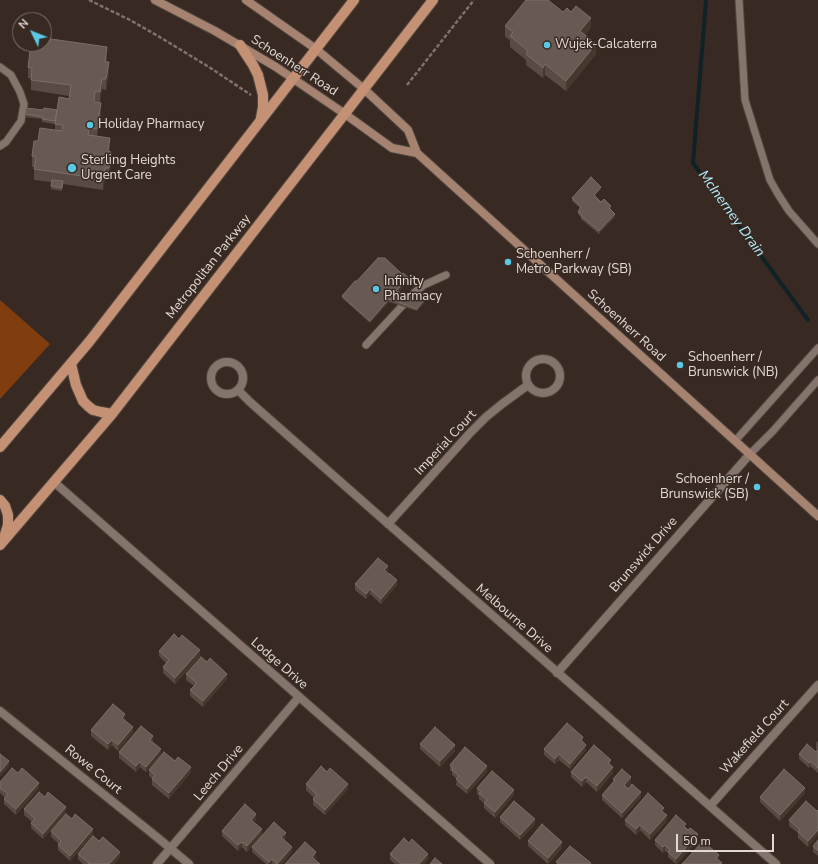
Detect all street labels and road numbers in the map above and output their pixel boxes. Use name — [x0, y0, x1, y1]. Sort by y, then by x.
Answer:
street label: Schoenherr Road — [248, 32, 340, 100]
street label: Metropolitan Parkway — [163, 212, 255, 322]
street label: Schoenherr Road — [584, 287, 668, 365]
street label: Imperial Court — [412, 407, 480, 479]
street label: Brunswick Drive — [607, 514, 681, 596]
street label: Melbourne Drive — [472, 581, 556, 657]
street label: Lodge Drive — [247, 635, 311, 693]
street label: Wakefield Court — [717, 696, 793, 778]
street label: Rowe Court — [61, 742, 125, 798]
street label: Leech Drive — [191, 742, 247, 804]

